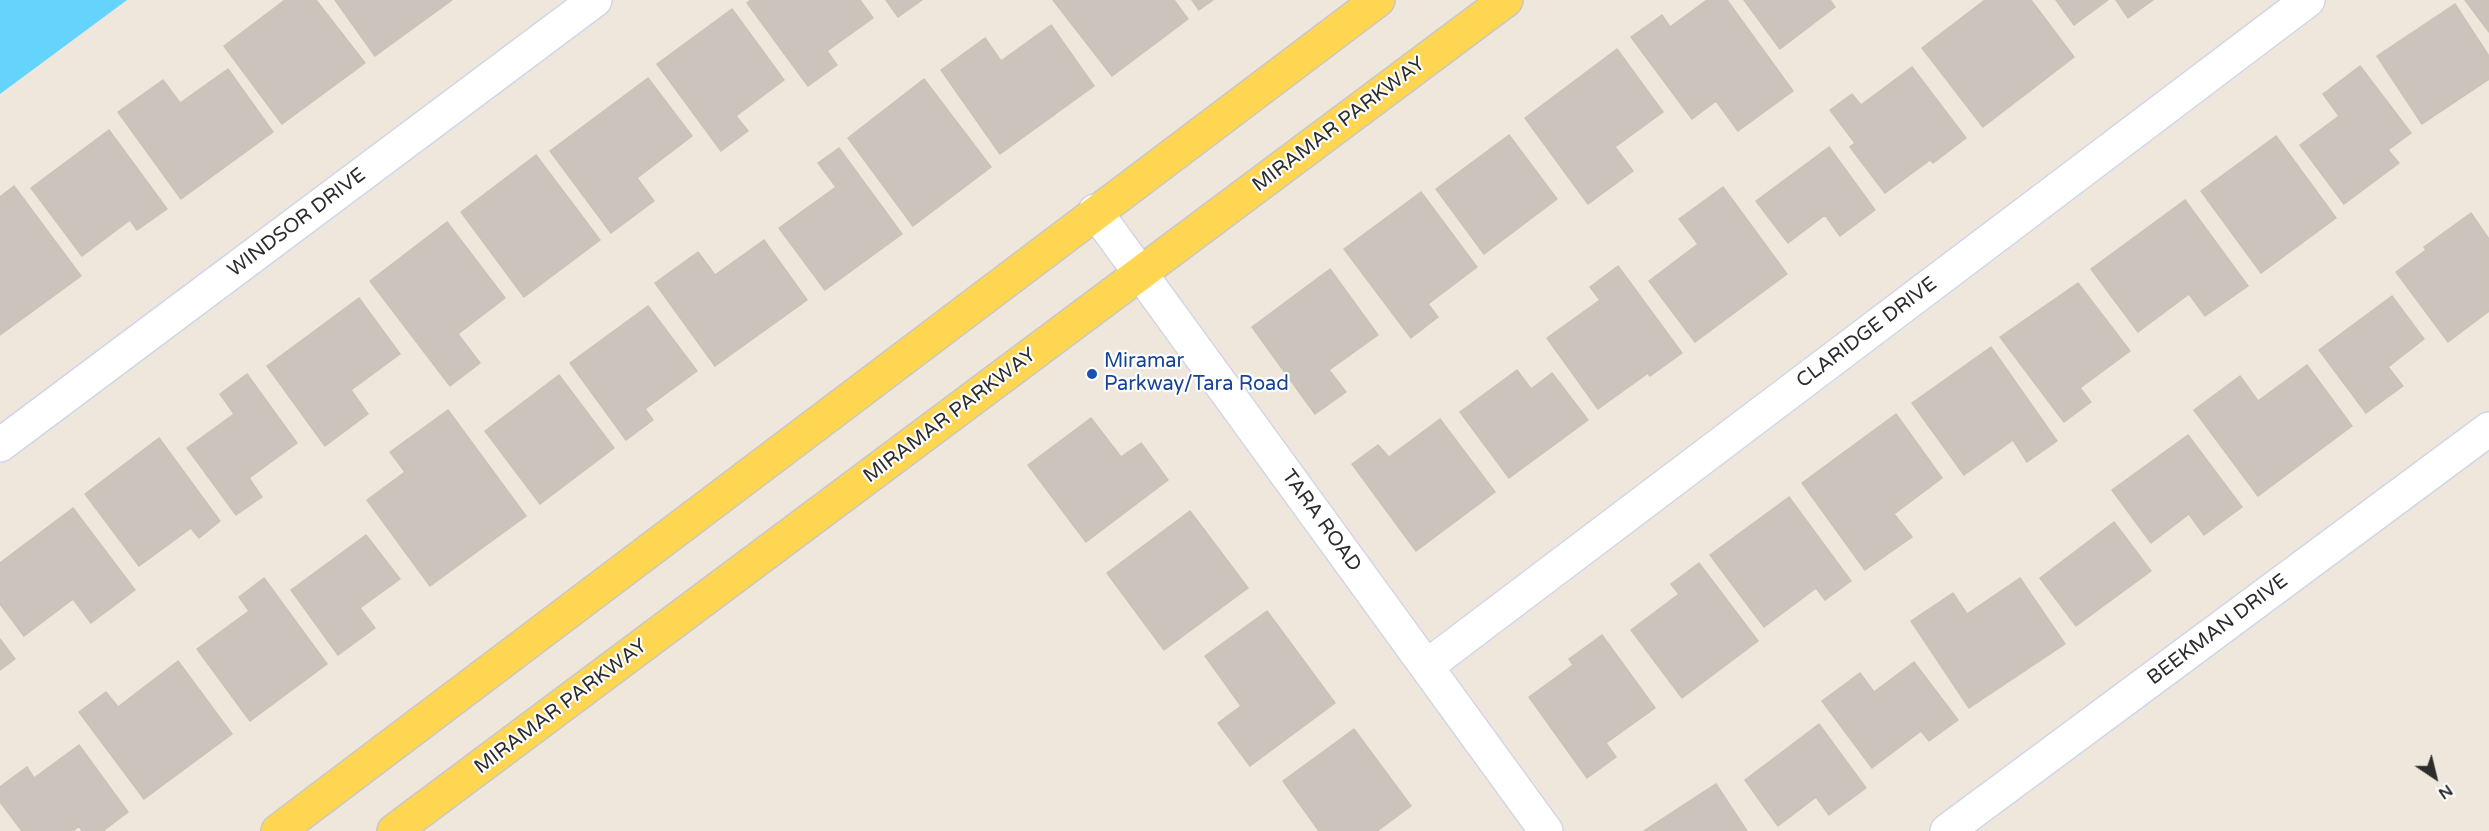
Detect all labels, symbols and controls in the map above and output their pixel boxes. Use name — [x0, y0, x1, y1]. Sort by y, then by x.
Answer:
street label: MIRAMAR PARKWAY — [1248, 52, 1430, 198]
street label: WINDSOR DRIVE — [223, 163, 371, 283]
street label: CLARIDGE DRIVE — [1792, 272, 1942, 394]
street label: MIRAMAR PARKWAY — [859, 343, 1041, 489]
place label: Miramar Parkway/Tara Road — [1104, 350, 1289, 397]
marker: Miramar Parkway/Tara Road — [1085, 367, 1099, 381]
street label: TARA ROAD — [1276, 465, 1366, 577]
street label: BEEKMAN DRIVE — [2143, 569, 2293, 691]
street label: MIRAMAR PARKWAY — [470, 634, 652, 780]
north arrow — [2405, 747, 2465, 807]
text: N — [2434, 780, 2456, 804]

